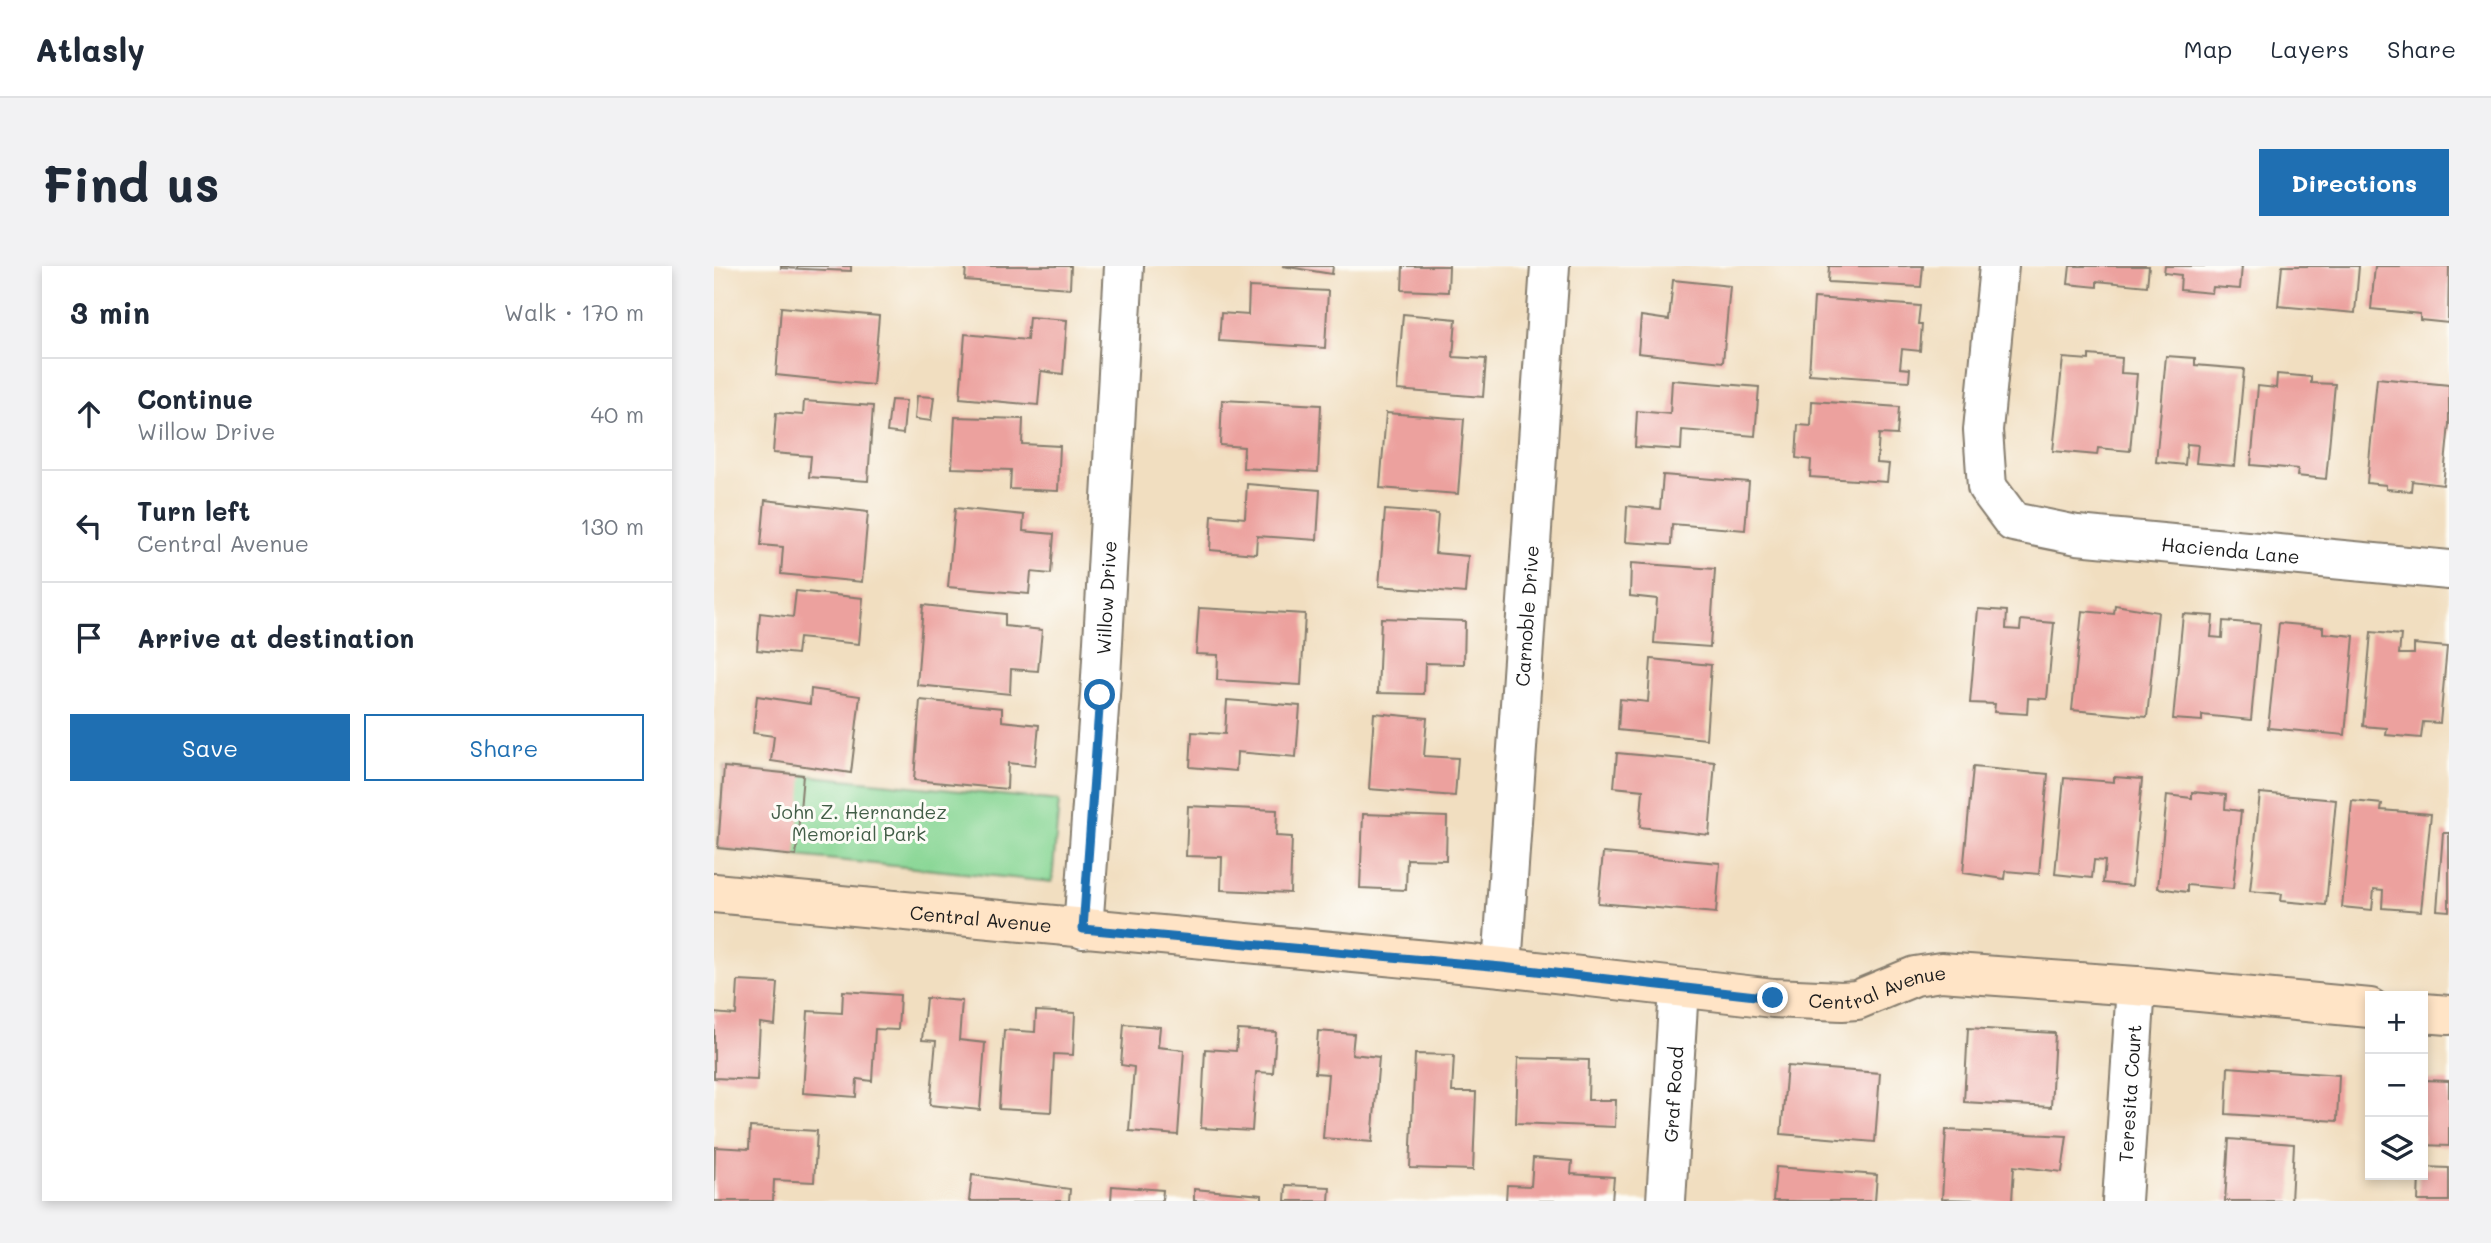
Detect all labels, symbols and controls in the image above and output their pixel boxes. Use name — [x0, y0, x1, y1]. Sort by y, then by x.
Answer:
text: Atlasly — [35, 27, 145, 70]
text: Map — [2184, 33, 2232, 64]
text: Layers — [2270, 33, 2349, 64]
text: Share — [2387, 33, 2456, 64]
button: Directions — [2259, 149, 2449, 216]
text: Find us — [42, 151, 220, 214]
text: 3 min — [70, 292, 150, 332]
text: Walk · 170 m — [504, 297, 644, 327]
text: Continue — [137, 382, 253, 416]
icon: ahead — [70, 395, 108, 433]
text: 40 m — [591, 399, 644, 429]
text: Willow Drive — [137, 416, 275, 446]
text: Turn left — [137, 494, 250, 528]
icon: left — [70, 507, 108, 545]
text: 130 m — [580, 511, 644, 541]
text: Central Avenue — [137, 528, 309, 558]
street label: Hacienda Lane — [2160, 530, 2301, 568]
street label: Willow Drive — [1090, 540, 1121, 656]
street label: Carnoble Drive — [1509, 544, 1543, 687]
icon: arrive — [70, 619, 108, 657]
text: Arrive at destination — [137, 621, 414, 655]
route start — [1084, 679, 1115, 710]
button: Save — [70, 714, 350, 781]
button: Share — [364, 714, 644, 781]
park label: John Z. Hernandez Memorial Park — [771, 799, 947, 846]
street label: Central Avenue — [909, 899, 1053, 937]
street label: Central Avenue — [1808, 959, 1948, 1014]
route end — [1757, 982, 1788, 1013]
map controls — [2365, 991, 2428, 1180]
button: + — [2365, 991, 2428, 1054]
street label: Teresita Court — [2112, 1023, 2146, 1163]
street label: Graf Road — [1657, 1045, 1688, 1143]
button: − — [2365, 1054, 2428, 1117]
button: layers — [2365, 1117, 2428, 1180]

